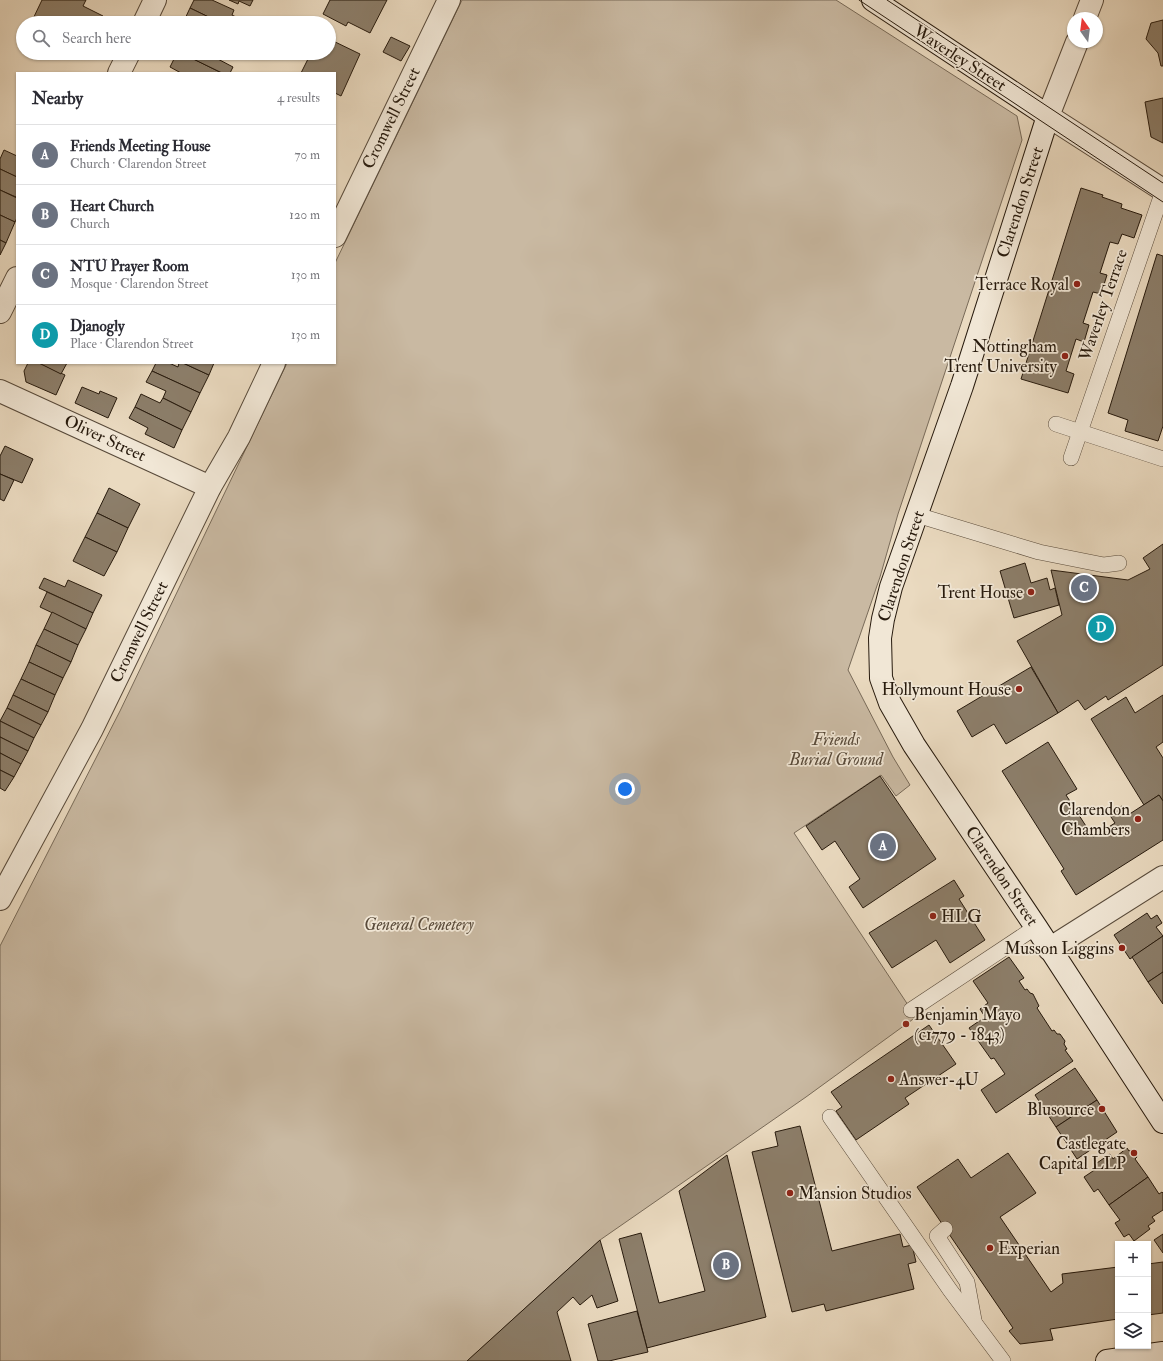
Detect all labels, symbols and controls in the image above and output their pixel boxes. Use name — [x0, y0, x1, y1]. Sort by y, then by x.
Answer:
north arrow — [1067, 12, 1103, 48]
search box — [16, 16, 336, 60]
street label: Waverley Street — [908, 20, 1011, 97]
icon: search — [30, 27, 52, 49]
text: Search here — [62, 29, 131, 48]
street label: Cromwell Street — [357, 63, 425, 172]
text: Nearby — [32, 88, 83, 109]
text: 4 results — [277, 90, 320, 106]
text: Friends Meeting House — [70, 137, 211, 156]
street label: Clarendon Street — [992, 143, 1048, 260]
text: A — [41, 147, 49, 163]
text: 70 m — [295, 147, 320, 163]
text: Church · Clarendon Street — [70, 156, 206, 172]
text: Heart Church — [70, 197, 154, 216]
text: B — [41, 207, 49, 223]
text: 120 m — [289, 207, 320, 223]
text: Church — [70, 216, 110, 232]
street label: Waverley Terrace — [1074, 246, 1133, 365]
text: NTU Prayer Room — [70, 257, 189, 276]
text: C — [40, 267, 50, 283]
text: 130 m — [291, 267, 320, 283]
place label: Terrace Royal — [975, 274, 1070, 296]
text: Mosque · Clarendon Street — [70, 276, 209, 292]
marker: Terrace Royal — [1072, 279, 1082, 289]
text: Djanogly — [70, 317, 125, 336]
text: D — [40, 327, 50, 343]
text: 130 m — [291, 327, 320, 343]
text: Place · Clarendon Street — [70, 336, 194, 352]
place label: Nottingham Trent University — [944, 336, 1058, 378]
marker: Nottingham Trent University — [1060, 351, 1070, 361]
street label: Oliver Street — [61, 410, 150, 466]
street label: Clarendon Street — [873, 507, 929, 624]
pin: C — [1071, 573, 1097, 603]
street label: Cromwell Street — [105, 577, 173, 686]
place label: Trent House — [937, 582, 1023, 603]
marker: Trent House — [1026, 587, 1036, 597]
pin: D — [1088, 613, 1114, 643]
place label: Hollymount House — [882, 679, 1011, 701]
marker: Hollymount House — [1014, 684, 1024, 694]
park label: Friends Burial Ground — [788, 729, 884, 770]
your location — [615, 779, 635, 799]
place label: Clarendon Chambers — [1059, 799, 1130, 840]
marker: Clarendon Chambers — [1133, 814, 1143, 824]
street label: Clarendon Street — [961, 822, 1043, 930]
pin: A — [870, 831, 896, 861]
place label: HLG — [941, 906, 982, 927]
marker: HLG — [928, 911, 938, 921]
park label: General Cemetery — [364, 914, 474, 935]
place label: Musson Liggins — [1004, 938, 1114, 959]
marker: Musson Liggins — [1117, 943, 1127, 953]
place label: Benjamin Mayo (c1779 - 1843) — [914, 1004, 1021, 1045]
marker: Benjamin Mayo (c1779 - 1843) — [901, 1019, 911, 1029]
place label: Answer-4U — [898, 1069, 979, 1090]
marker: Answer-4U — [886, 1074, 896, 1084]
place label: Blusource — [1027, 1099, 1094, 1120]
marker: Blusource — [1097, 1104, 1107, 1114]
place label: Castlegate Capital LLP — [1039, 1133, 1126, 1175]
marker: Castlegate Capital LLP — [1129, 1148, 1139, 1158]
place label: Mansion Studios — [798, 1183, 912, 1204]
marker: Mansion Studios — [785, 1188, 795, 1198]
place label: Experian — [998, 1238, 1060, 1260]
map controls — [1115, 1241, 1151, 1349]
button: + — [1115, 1241, 1151, 1277]
marker: Experian — [985, 1243, 995, 1253]
pin: B — [713, 1250, 739, 1280]
button: − — [1115, 1277, 1151, 1313]
button: layers — [1115, 1313, 1151, 1349]

